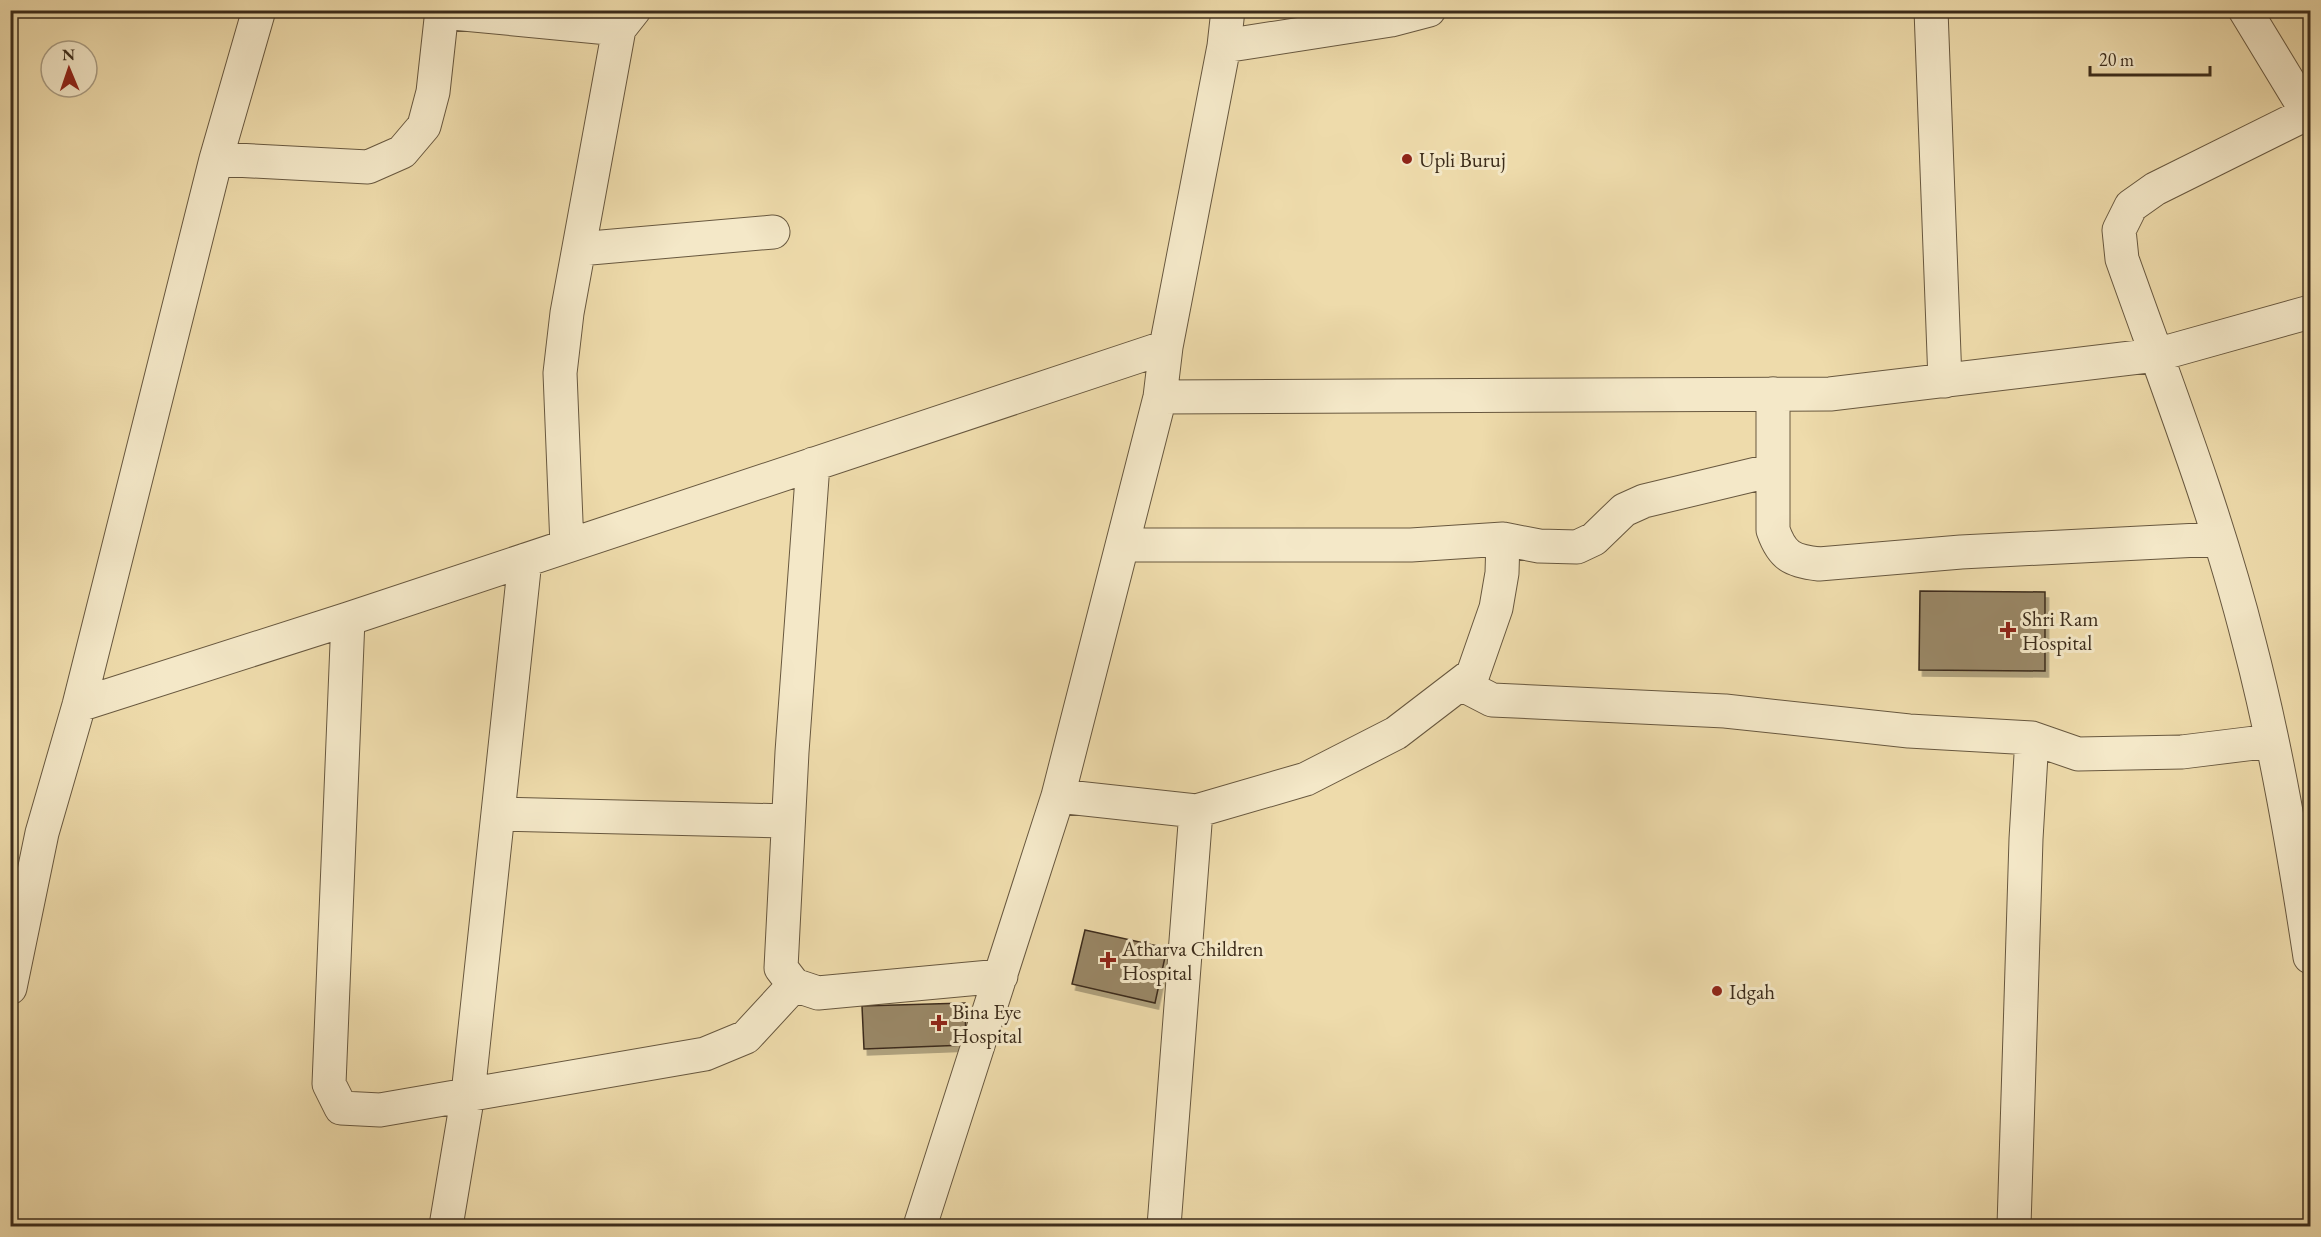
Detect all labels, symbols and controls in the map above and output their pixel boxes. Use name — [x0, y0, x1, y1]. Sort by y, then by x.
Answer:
north arrow — [39, 39, 99, 99]
scale bar — [2090, 39, 2210, 77]
text: N — [62, 44, 75, 65]
text: 20 m — [2099, 48, 2134, 71]
place label: Upli Buruj — [1419, 146, 1506, 173]
marker: Upli Buruj — [1400, 152, 1414, 166]
place label: Shri Ram Hospital — [2022, 605, 2099, 656]
marker: Shri Ram Hospital — [1999, 621, 2017, 639]
place label: Atharva Children Hospital — [1121, 935, 1264, 986]
marker: Atharva Children Hospital — [1099, 951, 1117, 969]
place label: Idgah — [1729, 978, 1775, 1005]
marker: Idgah — [1710, 984, 1724, 998]
place label: Bina Eye Hospital — [952, 998, 1022, 1049]
marker: Bina Eye Hospital — [930, 1014, 948, 1032]

